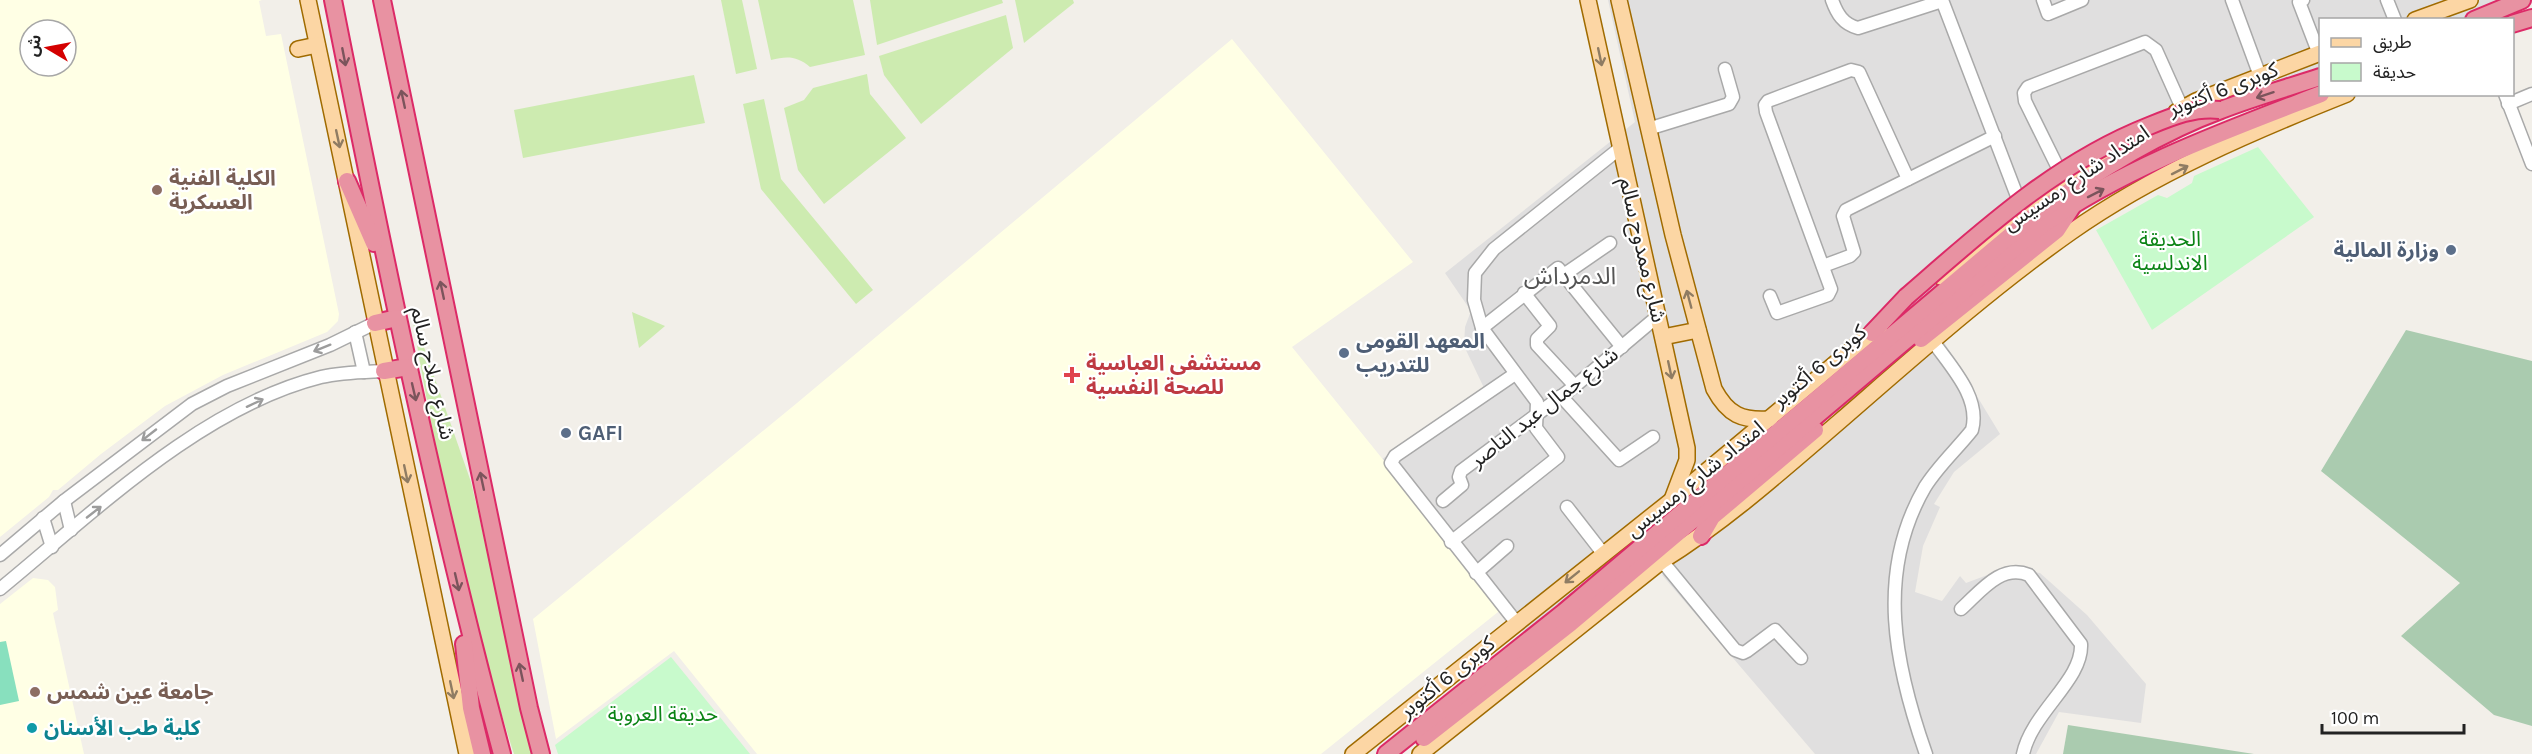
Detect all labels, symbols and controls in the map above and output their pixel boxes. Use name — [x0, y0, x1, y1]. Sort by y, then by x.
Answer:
north arrow — [18, 18, 78, 78]
legend — [2319, 18, 2514, 96]
text: طريق — [2373, 31, 2412, 53]
text: ش — [22, 33, 45, 58]
one-way arrow — [339, 47, 350, 67]
one-way arrow — [1595, 47, 1606, 67]
street label: كوبرى 6 أكتوبر — [2163, 56, 2282, 121]
text: حديقة — [2373, 61, 2416, 83]
one-way arrow — [396, 90, 408, 109]
one-way arrow — [2256, 90, 2275, 101]
street label: امتداد شارع رمسيس — [1998, 120, 2155, 238]
one-way arrow — [332, 130, 344, 149]
one-way arrow — [2170, 164, 2188, 175]
place label: الكلية الفنية العسكرية — [169, 166, 276, 214]
street label: شارع ممدوح سالم — [1612, 175, 1671, 325]
marker: الكلية الفنية العسكرية — [150, 183, 164, 197]
one-way arrow — [2086, 186, 2104, 198]
park label: الحديقة الاندلسية — [2132, 227, 2208, 275]
place label: وزارة المالية — [2334, 238, 2439, 262]
marker: وزارة المالية — [2444, 243, 2458, 257]
district label: الدمرداش — [1524, 262, 1616, 290]
one-way arrow — [436, 281, 447, 300]
one-way arrow — [1683, 290, 1695, 309]
street label: شارع صلاح سالم — [403, 304, 460, 442]
street label: كوبرى 6 أكتوبر — [1766, 319, 1871, 413]
place label: المعهد القومى للتدريب — [1356, 329, 1485, 377]
street label: شارع جمال عبد الناصر — [1464, 342, 1625, 475]
one-way arrow — [313, 343, 332, 354]
marker: المعهد القومى للتدريب — [1337, 346, 1351, 360]
place label: مستشفى العباسية للصحة النفسية — [1086, 351, 1261, 399]
one-way arrow — [1665, 361, 1677, 380]
marker: مستشفى العباسية للصحة النفسية — [1063, 366, 1081, 384]
one-way arrow — [409, 382, 420, 401]
one-way arrow — [245, 396, 263, 408]
street label: امتداد شارع رمسيس — [1621, 416, 1771, 545]
place label: GAFI — [578, 421, 623, 445]
marker: GAFI — [559, 426, 573, 440]
one-way arrow — [141, 429, 157, 442]
one-way arrow — [401, 464, 412, 484]
one-way arrow — [476, 472, 487, 491]
one-way arrow — [86, 505, 101, 519]
one-way arrow — [1565, 570, 1580, 584]
one-way arrow — [452, 572, 463, 592]
street label: كوبرى 6 أكتوبر — [1393, 631, 1500, 723]
one-way arrow — [515, 663, 527, 682]
place label: جامعة عين شمس — [47, 680, 213, 704]
one-way arrow — [447, 680, 458, 700]
marker: جامعة عين شمس — [28, 685, 42, 699]
scale bar — [2322, 697, 2464, 735]
park label: حديقة العروبة — [608, 702, 718, 726]
text: 100 m — [2331, 707, 2379, 729]
place label: كلية طب الأسنان — [44, 716, 201, 740]
marker: كلية طب الأسنان — [25, 721, 39, 735]

